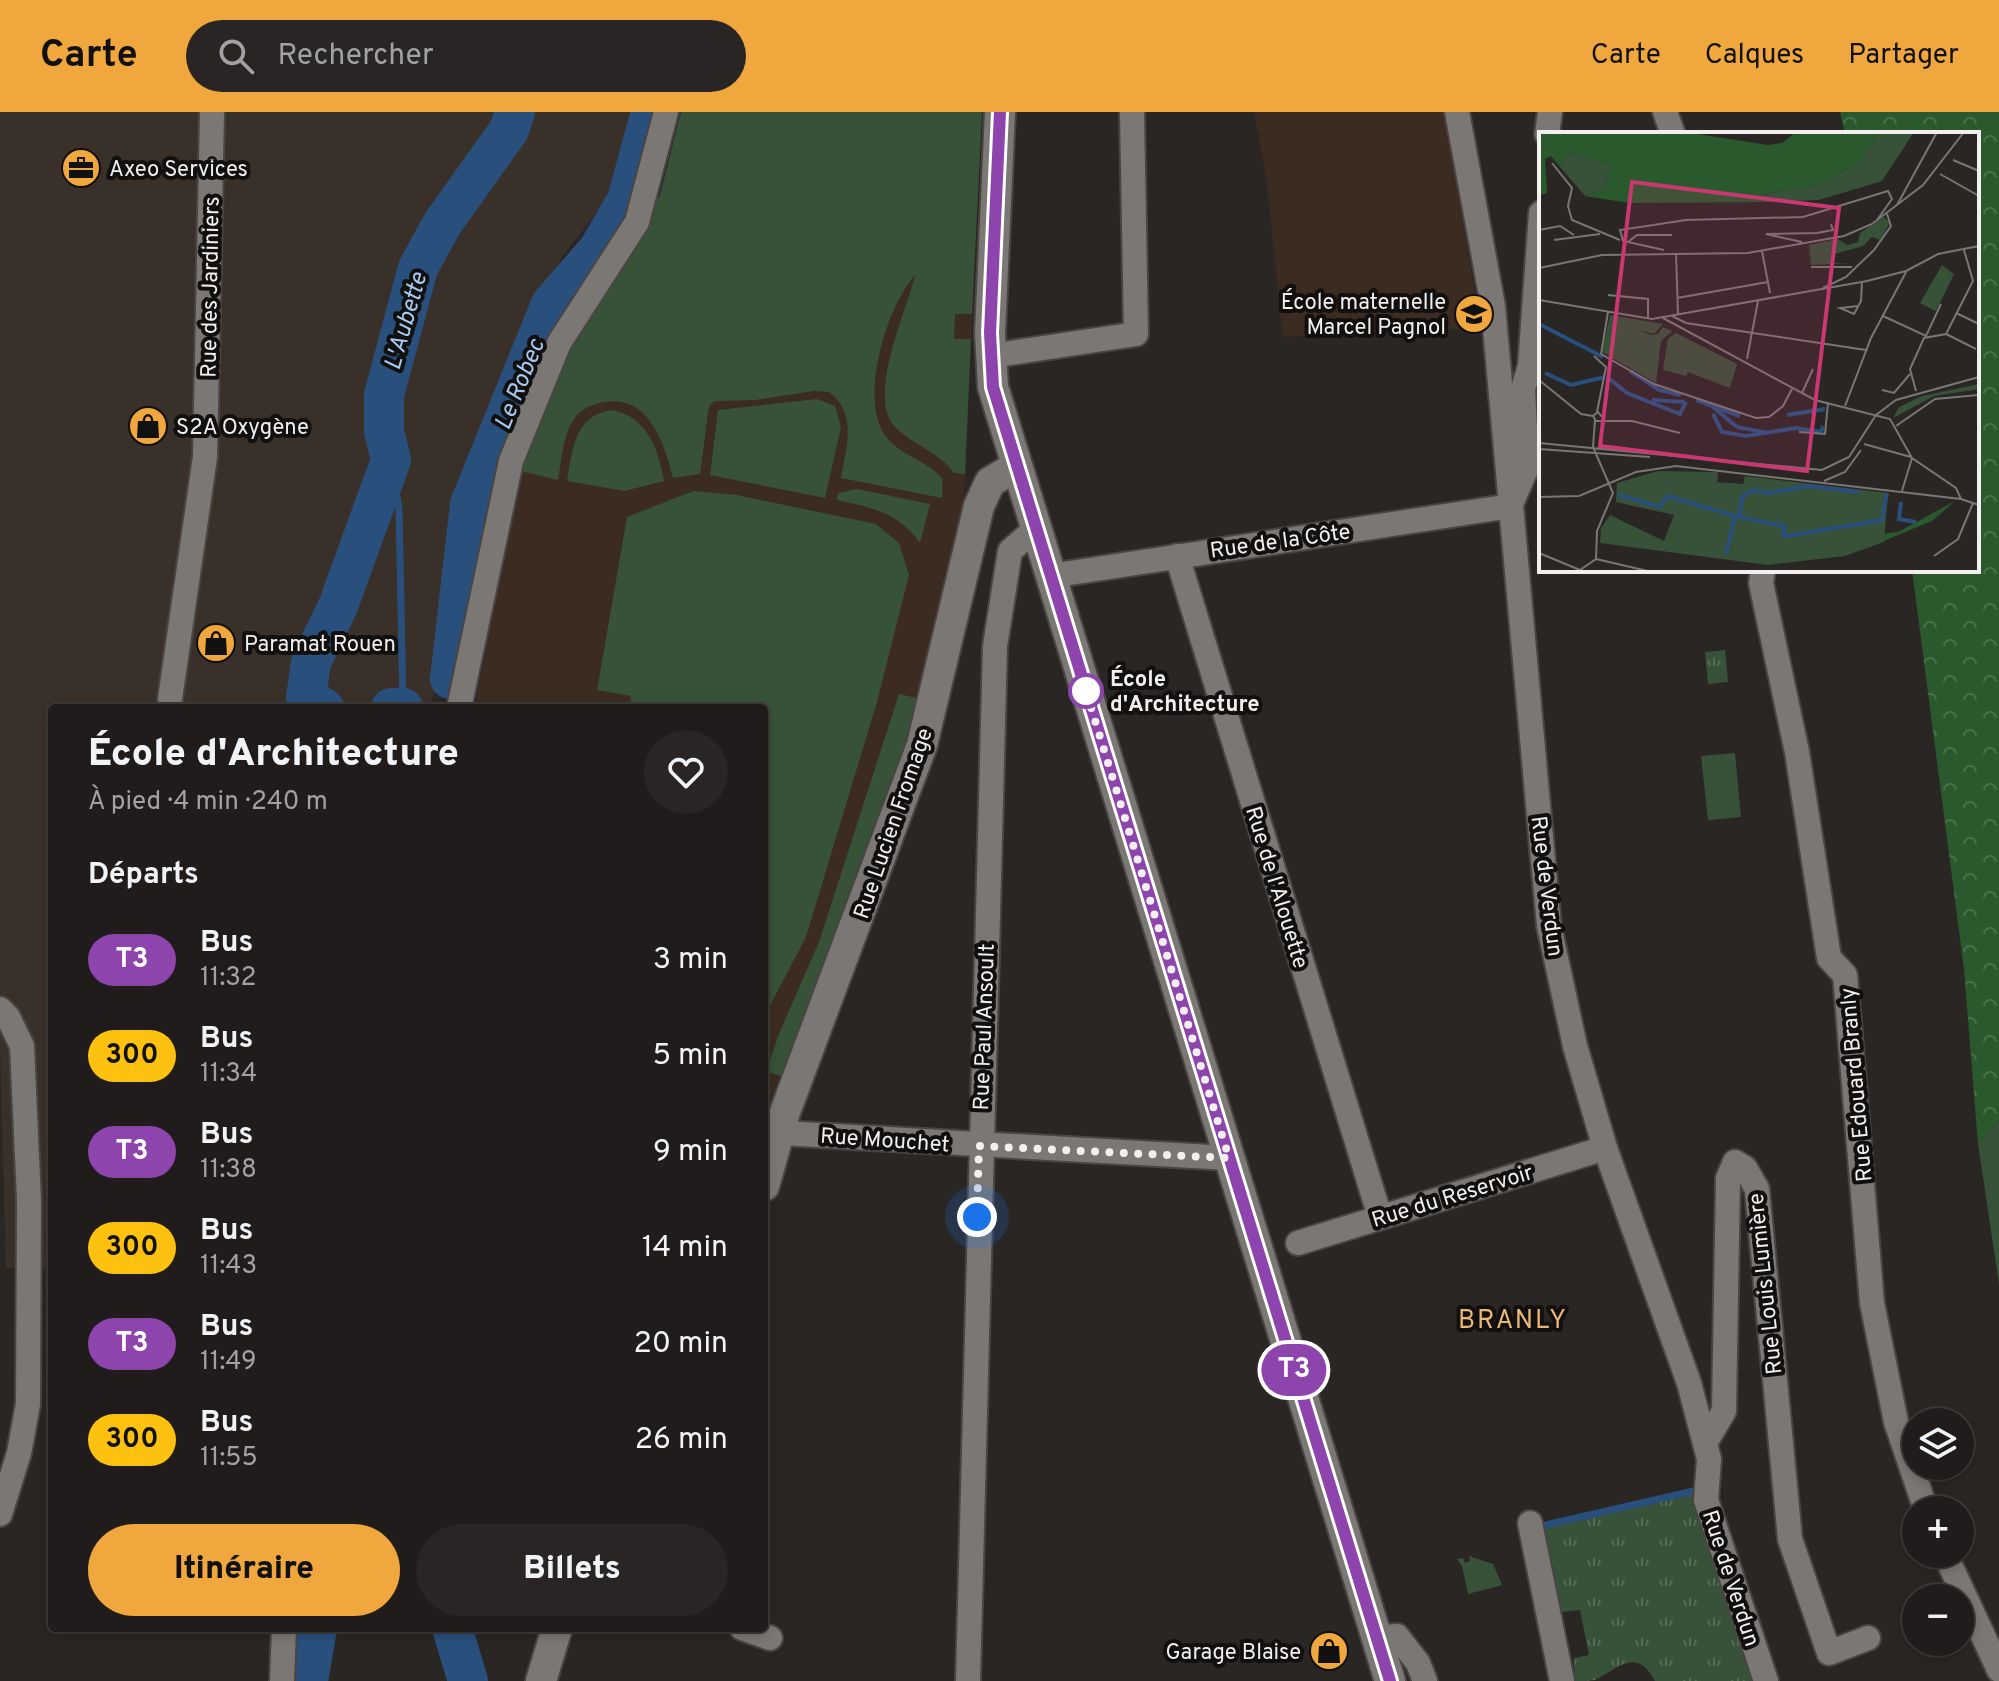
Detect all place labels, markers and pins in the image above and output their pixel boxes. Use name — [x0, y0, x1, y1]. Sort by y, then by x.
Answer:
office icon: Axeo Services — [60, 147, 102, 189]
place label: Axeo Services — [109, 157, 248, 184]
place label: École maternelle Marcel Pagnol — [1281, 288, 1446, 342]
school or university icon: École maternelle Marcel Pagnol — [1453, 293, 1495, 335]
shop icon: S2A Oxygène — [127, 405, 169, 447]
place label: S2A Oxygène — [176, 415, 309, 442]
shop icon: Paramat Rouen — [195, 622, 237, 664]
place label: Paramat Rouen — [244, 632, 396, 659]
place label: École d'Architecture — [1110, 665, 1259, 719]
marker: École d'Architecture — [1069, 674, 1103, 708]
shop icon: Garage Blaise — [1308, 1630, 1350, 1672]
place label: Garage Blaise — [1165, 1640, 1301, 1667]

